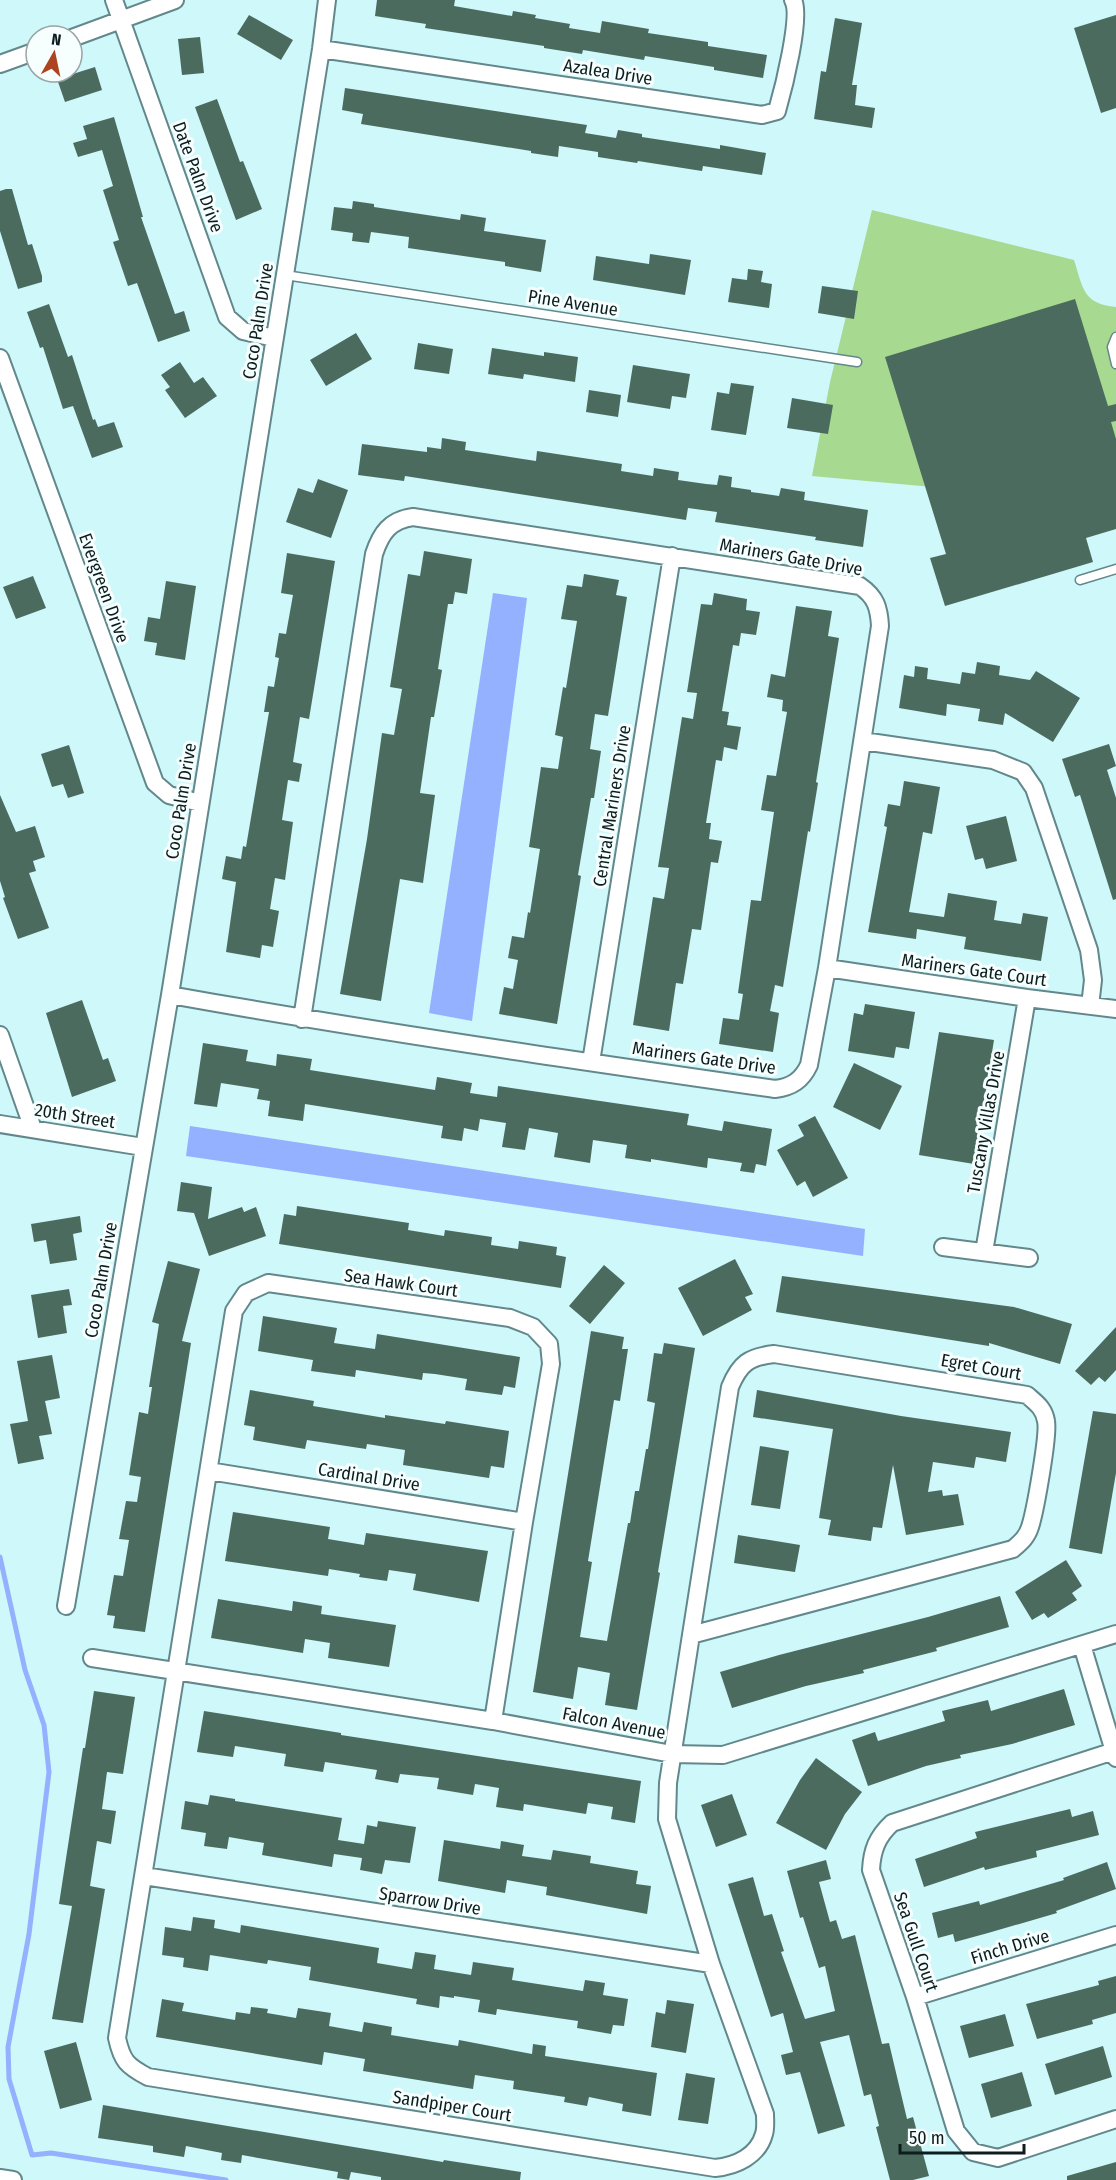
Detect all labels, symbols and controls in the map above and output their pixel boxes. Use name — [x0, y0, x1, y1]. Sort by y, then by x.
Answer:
north arrow — [24, 24, 84, 84]
text: N — [50, 30, 62, 50]
street label: Azalea Drive — [562, 54, 654, 90]
street label: Date Palm Drive — [168, 119, 228, 235]
street label: Coco Palm Drive — [238, 261, 278, 381]
street label: Pine Avenue — [527, 285, 620, 321]
street label: Evergreen Drive — [74, 530, 134, 646]
street label: Mariners Gate Drive — [718, 534, 864, 580]
street label: Central Mariners Drive — [588, 724, 636, 888]
street label: Coco Palm Drive — [161, 741, 201, 861]
street label: Mariners Gate Court — [900, 949, 1048, 991]
street label: Mariners Gate Drive — [631, 1037, 777, 1079]
street label: Tuscany Villas Drive — [963, 1049, 1009, 1195]
street label: 20th Street — [33, 1099, 117, 1133]
street label: Coco Palm Drive — [80, 1220, 122, 1340]
street label: Sea Hawk Court — [343, 1264, 459, 1302]
street label: Egret Court — [939, 1349, 1023, 1385]
street label: Cardinal Drive — [316, 1458, 422, 1496]
street label: Falcon Avenue — [560, 1702, 668, 1744]
street label: Sparrow Drive — [377, 1882, 483, 1920]
street label: Sea Gull Court — [889, 1889, 943, 1995]
street label: Finch Drive — [968, 1925, 1052, 1969]
street label: Sandpiper Court — [391, 2086, 513, 2126]
scale bar — [900, 2117, 1024, 2155]
text: 50 m — [909, 2127, 945, 2149]

